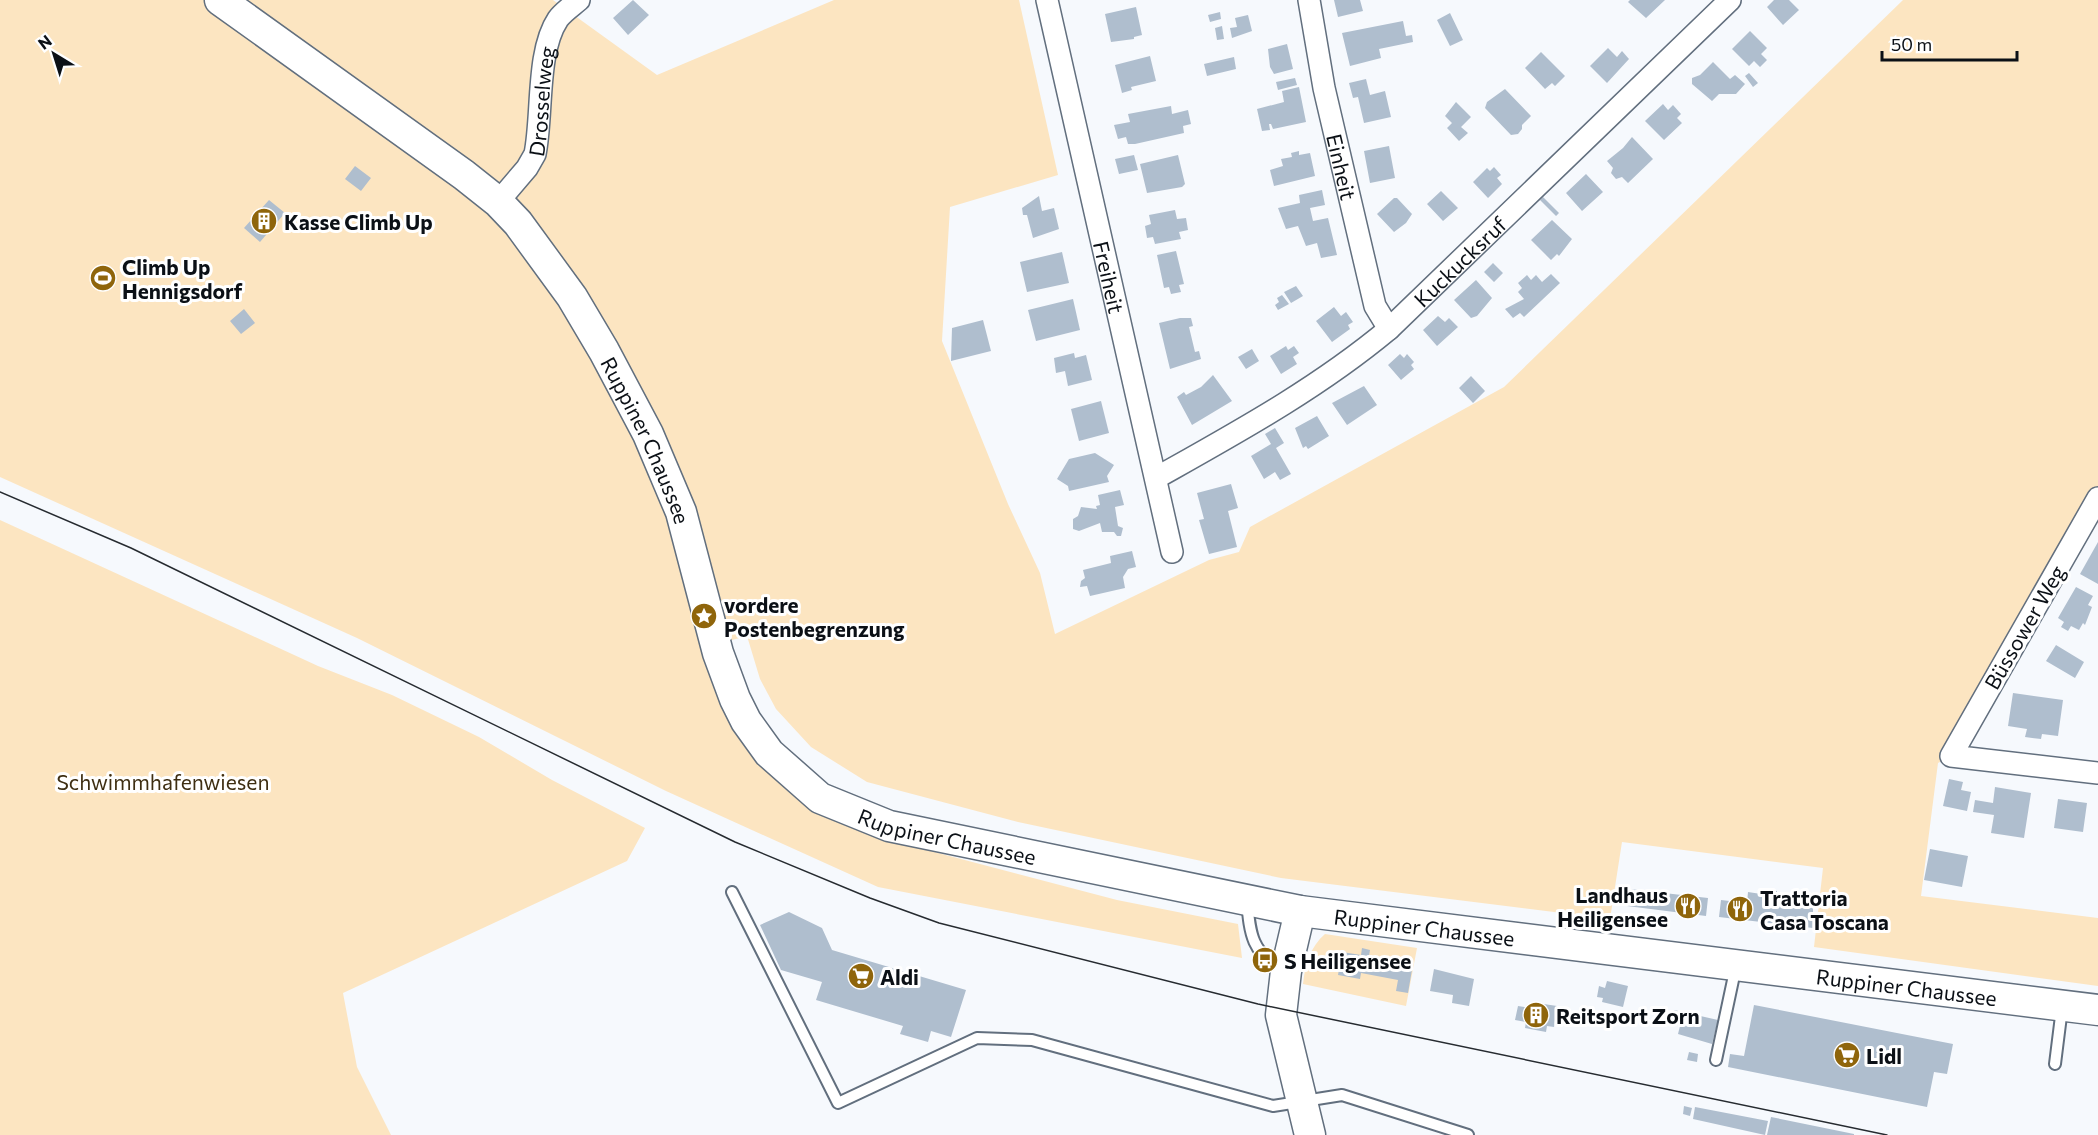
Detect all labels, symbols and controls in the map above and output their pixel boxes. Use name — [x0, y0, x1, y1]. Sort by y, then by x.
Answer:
north arrow — [24, 24, 84, 84]
scale bar — [1882, 24, 2017, 62]
text: N — [34, 31, 55, 53]
text: 50 m — [1891, 33, 1932, 55]
street label: Drosselweg — [522, 44, 559, 158]
street label: Einheit — [1323, 131, 1362, 202]
building icon: Kasse Climb Up — [249, 206, 279, 236]
place label: Kasse Climb Up — [284, 209, 433, 234]
street label: Kuckucksruf — [1408, 210, 1511, 311]
street label: Freiheit — [1089, 238, 1130, 316]
place label: Climb Up Hennigsdorf — [122, 254, 243, 303]
sports icon: Climb Up Hennigsdorf — [88, 263, 118, 293]
street label: Ruppiner Chaussee — [597, 352, 696, 526]
street label: Büssower Weg — [1978, 561, 2070, 693]
place label: vordere Postenbegrenzung — [724, 592, 905, 641]
place icon: vordere Postenbegrenzung — [689, 601, 719, 631]
park label: Schwimmhafenwiesen — [57, 769, 269, 794]
street label: Ruppiner Chaussee — [855, 802, 1038, 869]
place label: Landhaus Heiligensee — [1557, 882, 1668, 931]
place label: Trattoria Casa Toscana — [1760, 885, 1889, 934]
restaurant icon: Landhaus Heiligensee — [1673, 891, 1703, 921]
restaurant icon: Trattoria Casa Toscana — [1725, 894, 1755, 924]
street label: Ruppiner Chaussee — [1333, 903, 1516, 950]
bus stop icon: S Heiligensee — [1250, 945, 1280, 975]
place label: S Heiligensee — [1284, 948, 1411, 973]
supermarket icon: Aldi — [846, 961, 876, 991]
street label: Ruppiner Chaussee — [1815, 963, 1998, 1010]
place label: Aldi — [880, 964, 919, 989]
building icon: Reitsport Zorn — [1521, 1000, 1551, 1030]
place label: Reitsport Zorn — [1556, 1003, 1700, 1028]
supermarket icon: Lidl — [1832, 1040, 1862, 1070]
place label: Lidl — [1866, 1043, 1902, 1068]

